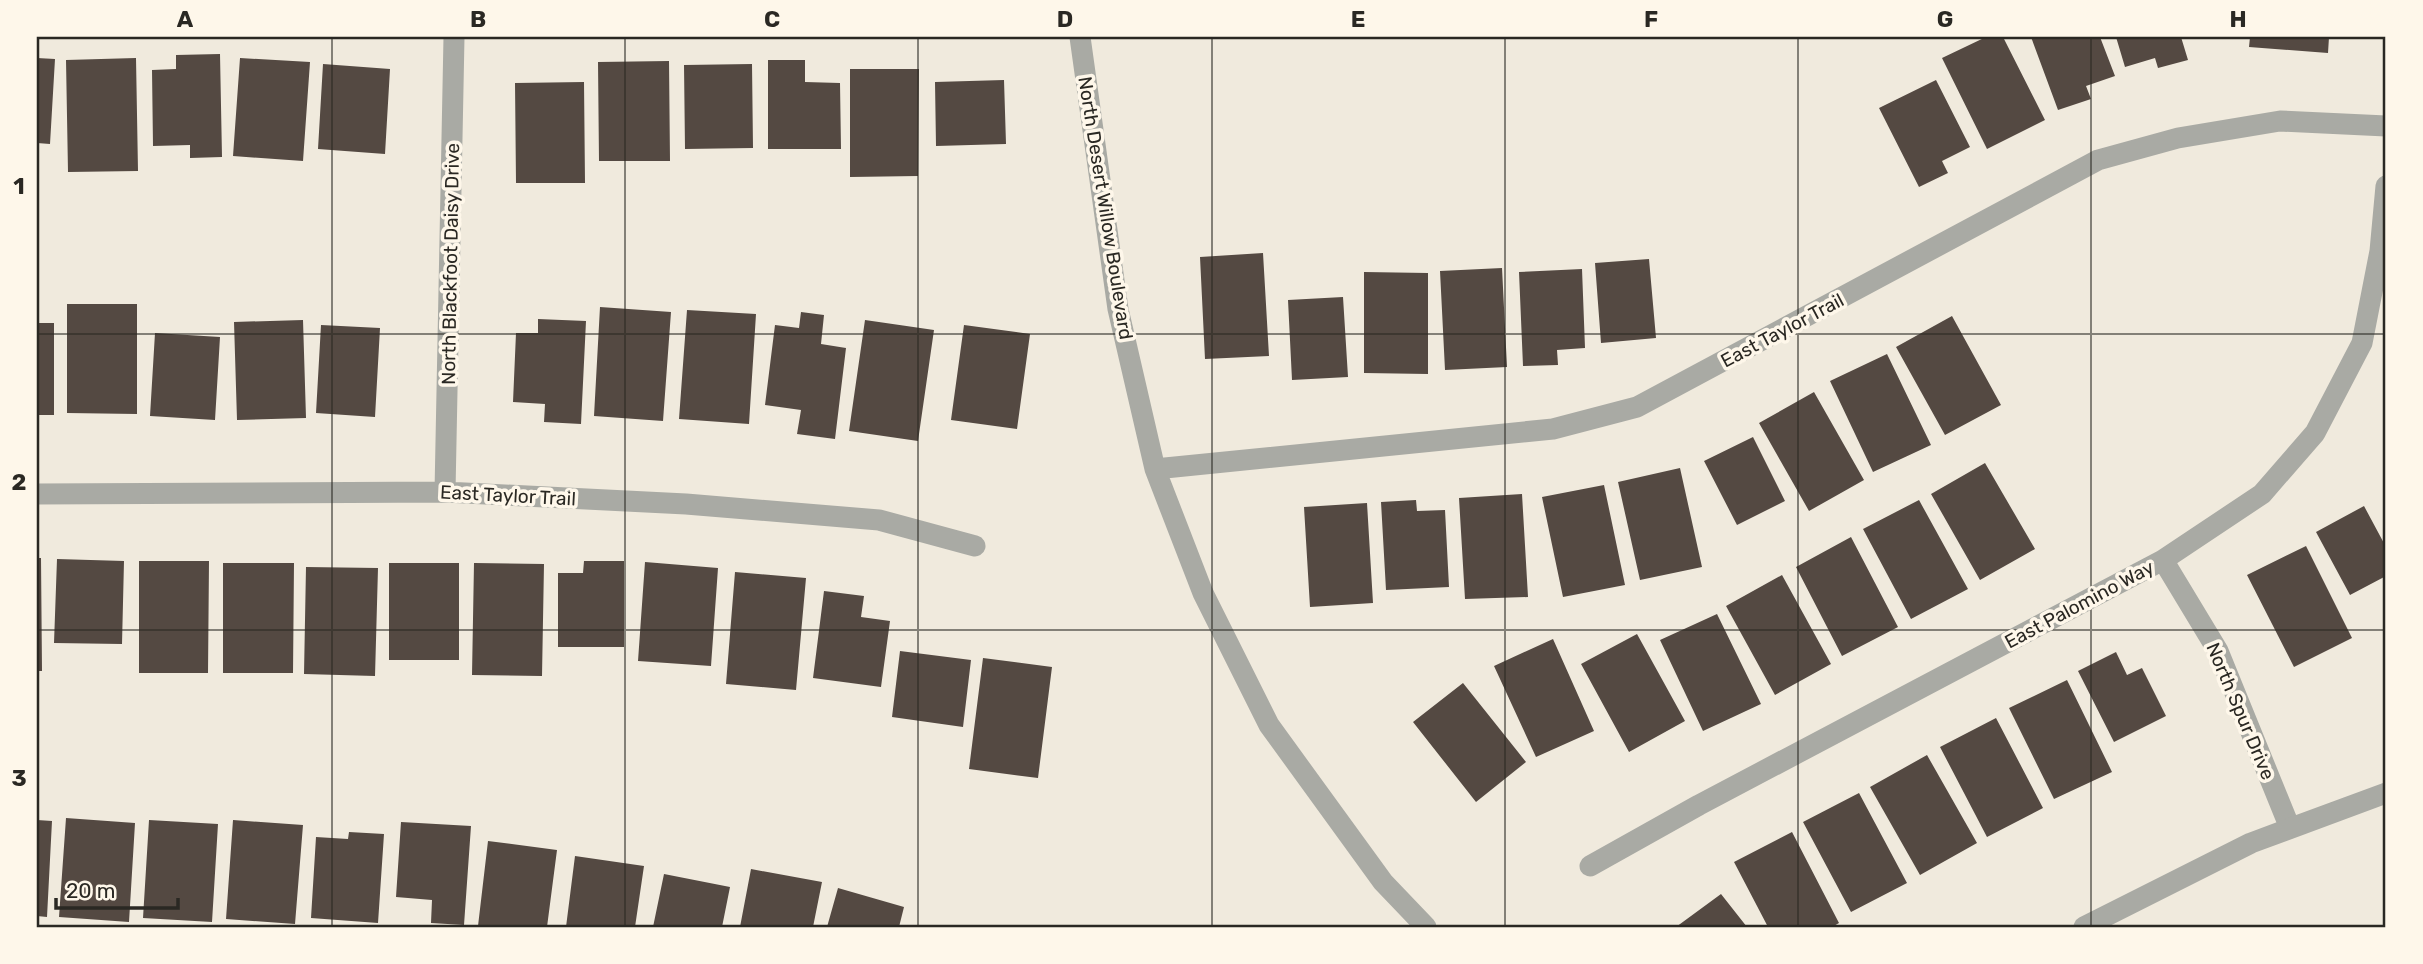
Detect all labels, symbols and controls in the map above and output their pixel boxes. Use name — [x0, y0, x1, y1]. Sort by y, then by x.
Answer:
text: A — [177, 5, 194, 33]
text: B — [470, 5, 486, 33]
text: C — [764, 5, 780, 33]
text: D — [1057, 5, 1073, 33]
text: E — [1351, 5, 1365, 33]
text: F — [1644, 5, 1658, 33]
text: G — [1937, 5, 1953, 33]
text: H — [2229, 5, 2247, 33]
street label: North Desert Willow Boulevard — [1073, 75, 1138, 341]
street label: North Blackfoot Daisy Drive — [437, 143, 464, 385]
text: 1 — [13, 172, 25, 200]
street label: East Taylor Trail — [1717, 288, 1848, 373]
text: 2 — [12, 468, 26, 496]
street label: East Taylor Trail — [439, 480, 576, 511]
street label: East Palomino Way — [2001, 555, 2158, 653]
street label: North Spur Drive — [2201, 639, 2280, 783]
text: 3 — [11, 764, 27, 792]
scale bar — [56, 866, 178, 910]
text: 20 m — [66, 878, 115, 903]

